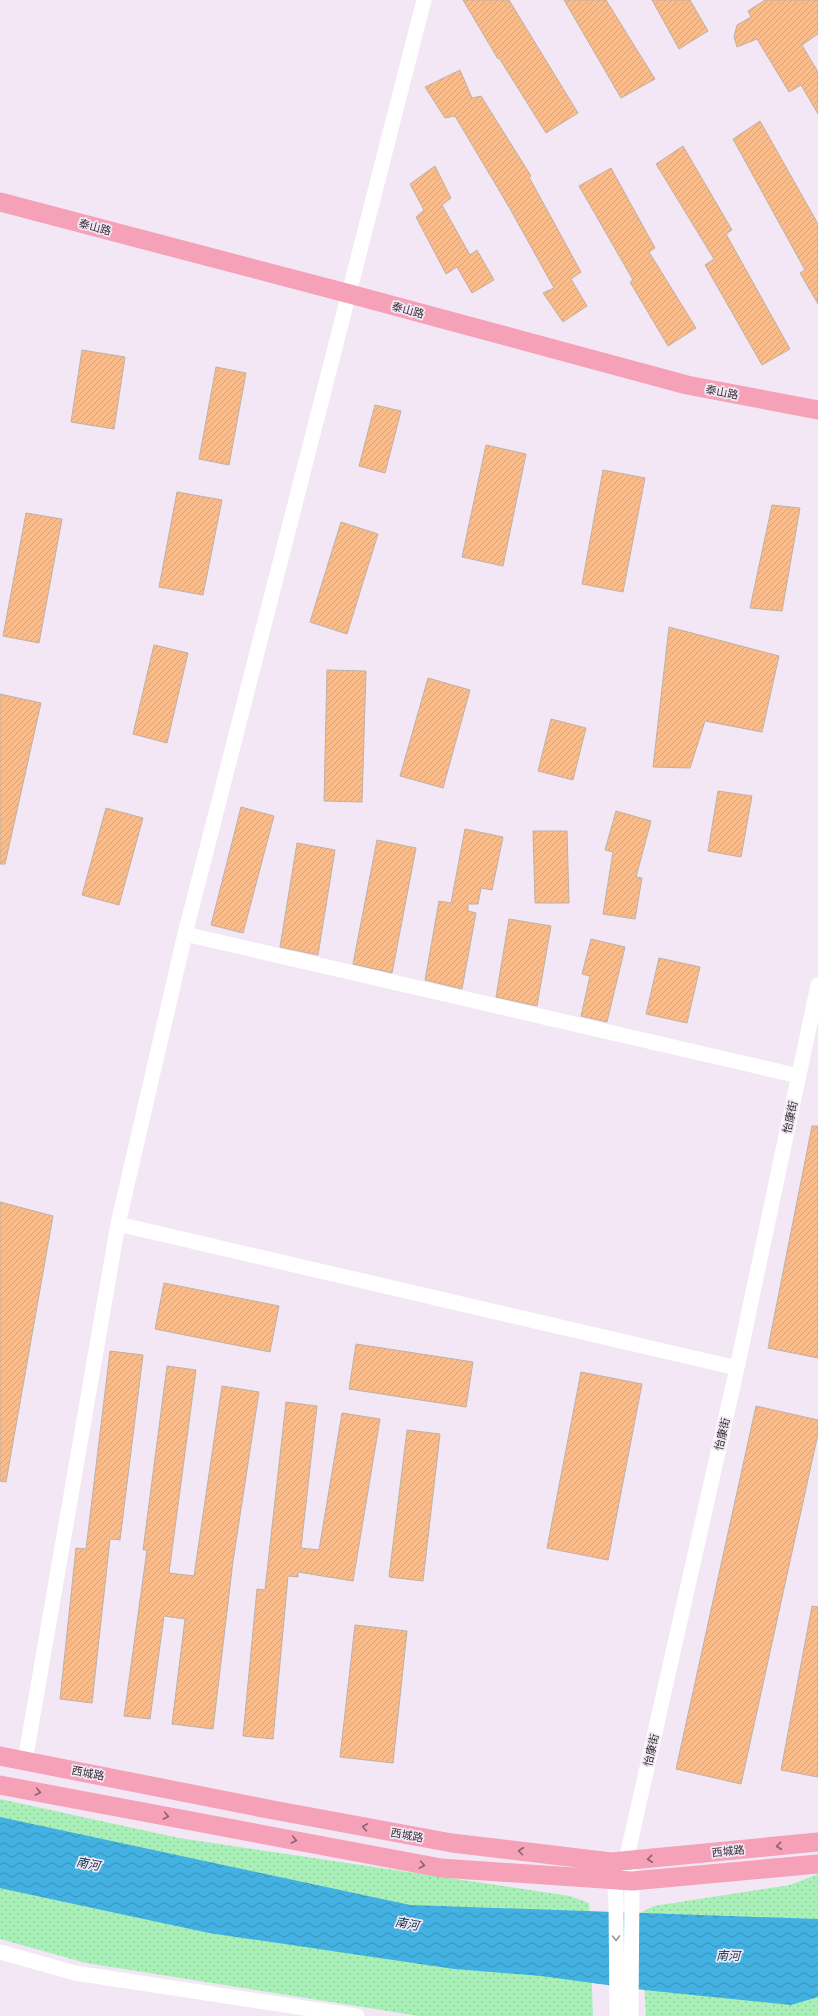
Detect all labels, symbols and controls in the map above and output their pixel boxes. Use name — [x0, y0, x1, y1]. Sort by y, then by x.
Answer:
street label: 泰山路 — [77, 217, 112, 238]
street label: 泰山路 — [390, 300, 425, 321]
street label: 泰山路 — [704, 383, 739, 402]
street label: 怡康街 — [781, 1100, 800, 1135]
street label: 怡康街 — [712, 1417, 733, 1452]
street label: 怡康街 — [641, 1733, 662, 1768]
street label: 西城路 — [70, 1764, 105, 1783]
one-way arrow — [35, 1787, 41, 1796]
one-way arrow — [163, 1811, 169, 1820]
one-way arrow — [361, 1823, 368, 1832]
street label: 西城路 — [390, 1826, 424, 1845]
one-way arrow — [291, 1836, 297, 1844]
one-way arrow — [776, 1841, 782, 1850]
street label: 西城路 — [711, 1843, 745, 1860]
one-way arrow — [518, 1847, 524, 1856]
one-way arrow — [647, 1854, 653, 1863]
water label: 南河 — [75, 1855, 103, 1874]
one-way arrow — [418, 1860, 425, 1868]
water label: 南河 — [394, 1915, 422, 1933]
one-way arrow — [612, 1935, 620, 1941]
water label: 南河 — [716, 1949, 742, 1963]

